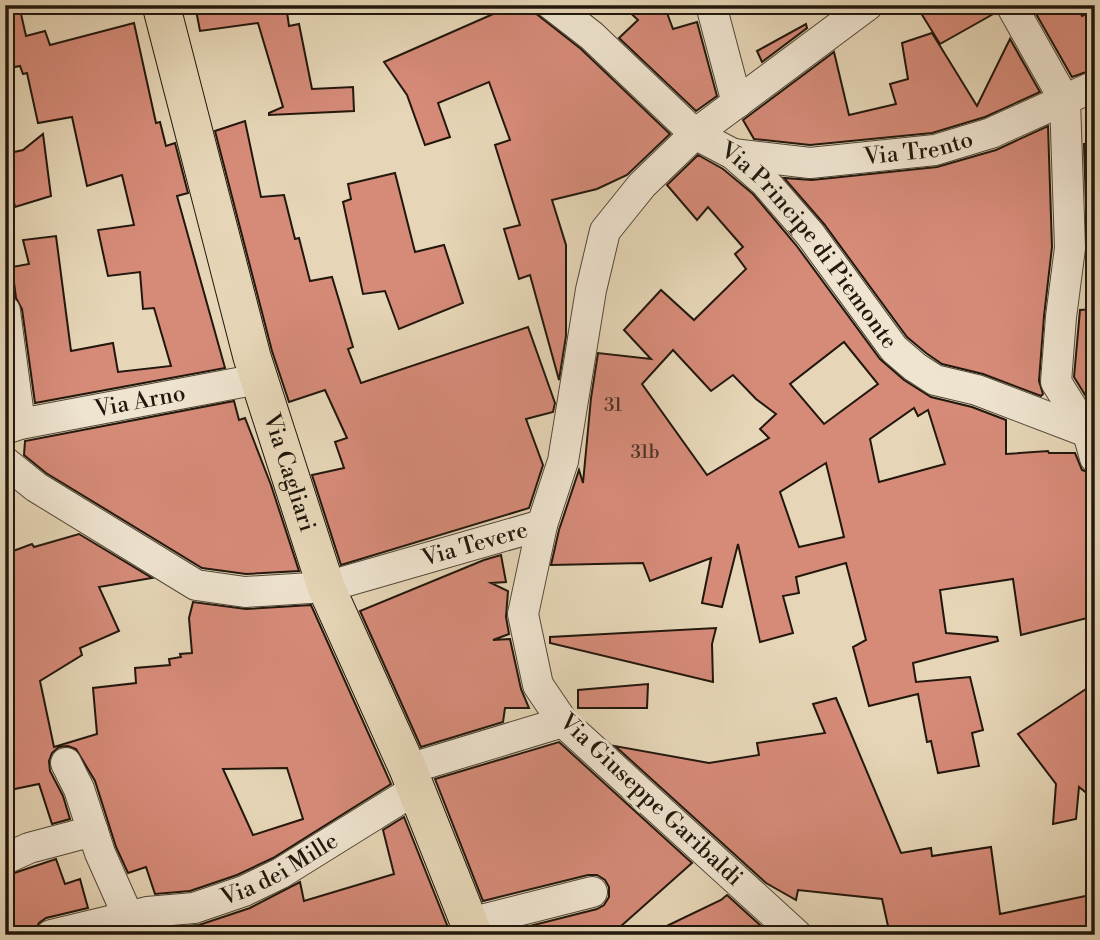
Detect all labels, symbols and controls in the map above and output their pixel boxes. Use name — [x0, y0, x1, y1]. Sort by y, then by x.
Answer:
street label: Via Trento — [862, 125, 976, 171]
street label: Via Principe di Piemonte — [715, 136, 903, 355]
street label: Via Arno — [91, 379, 188, 424]
house number: 31 — [604, 393, 622, 417]
street label: Via Cagliari — [257, 409, 321, 535]
house number: 31b — [630, 440, 660, 464]
street label: Via Tevere — [418, 516, 531, 573]
street label: Via Giuseppe Garibaldi — [553, 707, 748, 892]
street label: Via dei Mille — [216, 827, 343, 912]

